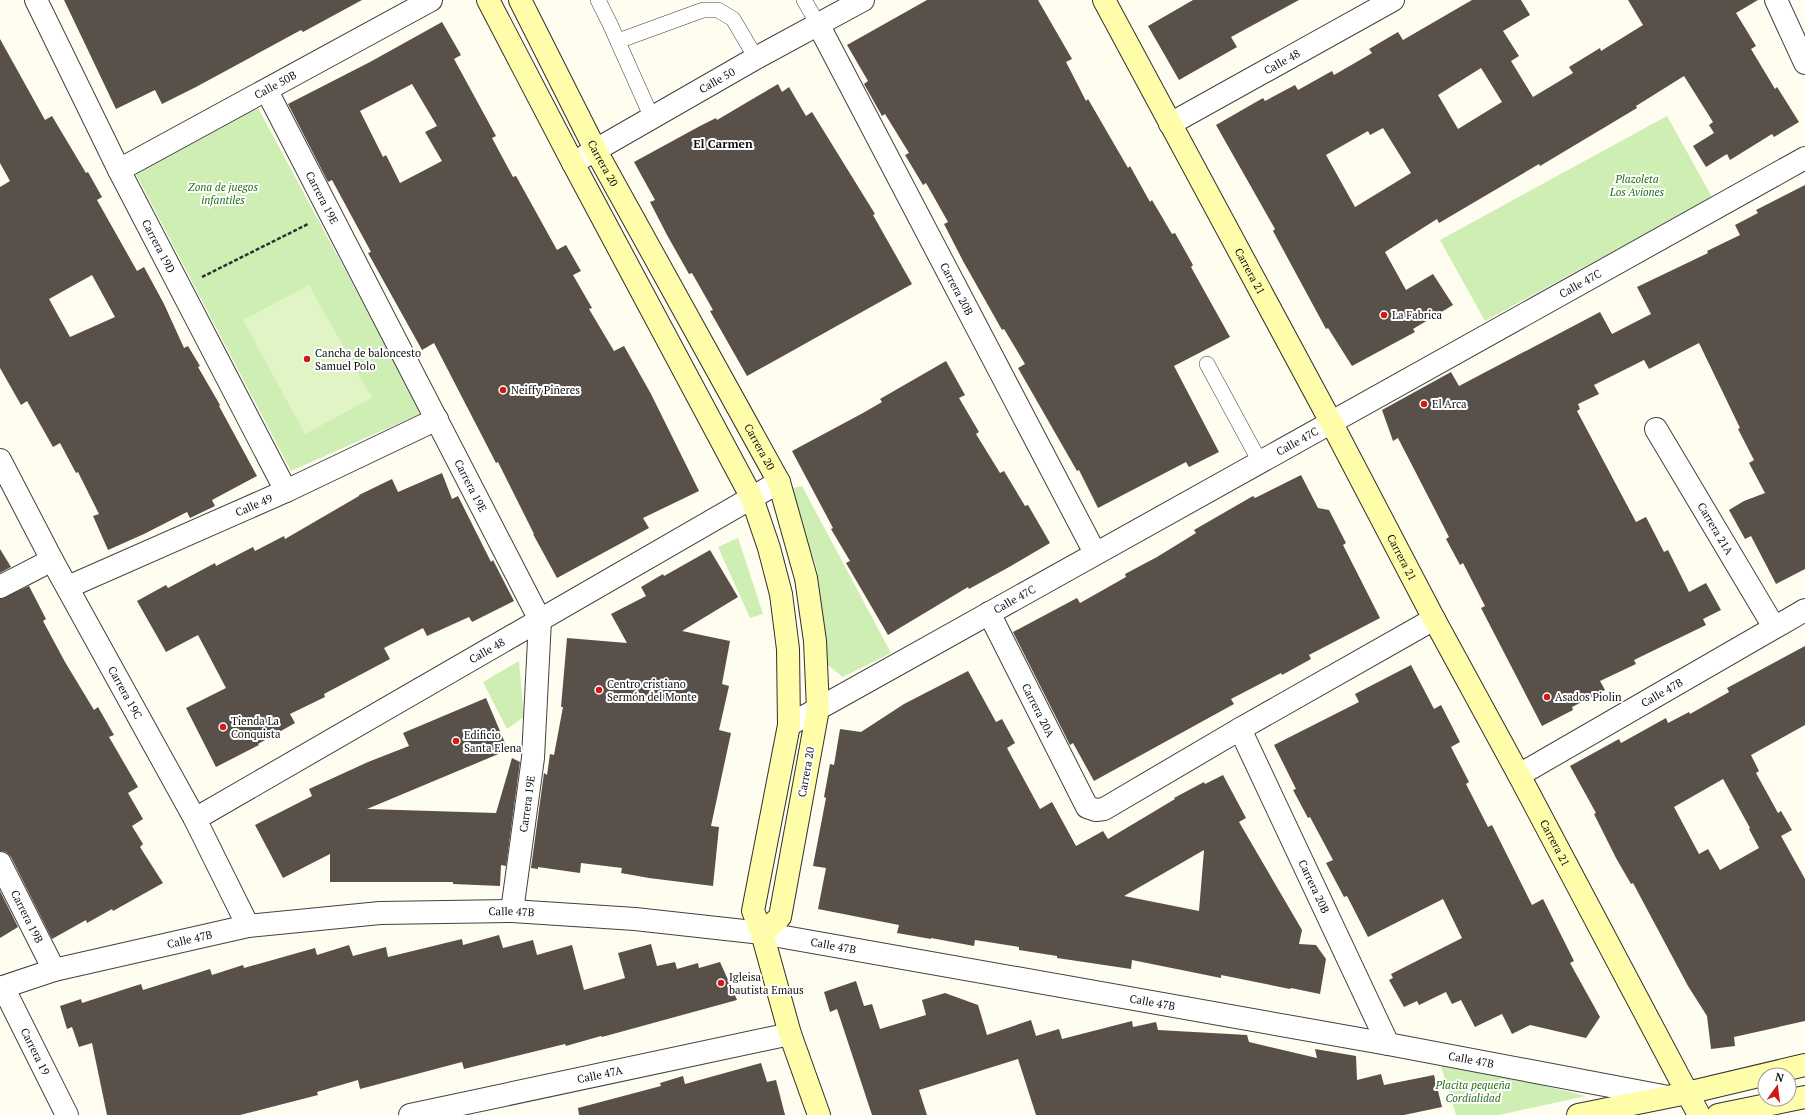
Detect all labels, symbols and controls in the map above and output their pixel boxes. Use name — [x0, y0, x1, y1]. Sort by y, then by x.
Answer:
street label: Calle 48 — [1261, 46, 1303, 77]
street label: Calle 50 — [696, 64, 738, 96]
street label: Calle 50B — [252, 68, 299, 102]
district label: El Carmen — [693, 136, 753, 151]
street label: Carrera 20 — [585, 138, 621, 189]
street label: Carrera 19E — [303, 169, 341, 226]
park label: Plazoleta Los Aviones — [1609, 172, 1665, 199]
park label: Zona de juegos infantiles — [188, 180, 258, 207]
street label: Carrera 19D — [139, 217, 178, 276]
street label: Carrera 21 — [1232, 246, 1268, 297]
street label: Carrera 20B — [937, 260, 976, 318]
street label: Calle 47C — [1557, 266, 1604, 301]
place label: La Fabrica — [1392, 308, 1442, 322]
marker: La Fabrica — [1379, 310, 1389, 320]
place label: Cancha de baloncesto Samuel Polo — [315, 346, 421, 373]
marker: Cancha de baloncesto Samuel Polo — [302, 354, 312, 364]
place label: Neiffy Piñeres — [511, 383, 580, 397]
marker: Neiffy Piñeres — [498, 385, 508, 395]
place label: El Arca — [1432, 397, 1467, 411]
marker: El Arca — [1419, 399, 1429, 409]
street label: Carrera 20 — [741, 421, 778, 473]
street label: Calle 47C — [1274, 424, 1321, 459]
street label: Carrera 19E — [451, 457, 490, 514]
street label: Calle 49 — [233, 491, 275, 520]
street label: Carrera 21A — [1694, 500, 1737, 558]
street label: Carrera 21 — [1384, 532, 1420, 583]
street label: Calle 47C — [991, 582, 1038, 617]
street label: Calle 48 — [466, 635, 507, 666]
street label: Carrera 19C — [105, 664, 145, 721]
street label: Calle 47B — [1638, 675, 1686, 710]
place label: Centro cristiano Sermón del Monte — [607, 677, 697, 704]
street label: Carrera 20A — [1019, 681, 1058, 740]
marker: Centro cristiano Sermón del Monte — [594, 685, 604, 695]
place label: Asados Piolin — [1555, 690, 1622, 704]
marker: Asados Piolin — [1542, 692, 1552, 702]
place label: Tienda La Conquista — [231, 714, 281, 741]
marker: Tienda La Conquista — [218, 722, 228, 732]
place label: Edificio Santa Elena — [464, 728, 522, 755]
marker: Edificio Santa Elena — [451, 736, 461, 746]
street label: Carrera 20 — [795, 746, 817, 798]
street label: Carrera 19E — [516, 775, 538, 833]
street label: Carrera 21 — [1537, 817, 1573, 869]
street label: Carrera 20B — [1295, 857, 1333, 916]
street label: Carrera 19B — [8, 888, 46, 946]
street label: Calle 47B — [488, 904, 535, 919]
street label: Calle 47B — [166, 927, 214, 951]
street label: Calle 47B — [809, 935, 857, 957]
place label: Igleisa bautista Emaus — [729, 970, 804, 997]
marker: Igleisa bautista Emaus — [716, 978, 726, 988]
street label: Calle 47B — [1128, 991, 1176, 1013]
street label: Carrera 19 — [18, 1026, 53, 1077]
street label: Calle 47B — [1447, 1049, 1495, 1071]
street label: Calle 47A — [576, 1063, 624, 1086]
north arrow — [1757, 1067, 1797, 1107]
text: N — [1774, 1069, 1786, 1085]
park label: Placita pequeña Cordialidad — [1435, 1078, 1511, 1105]

